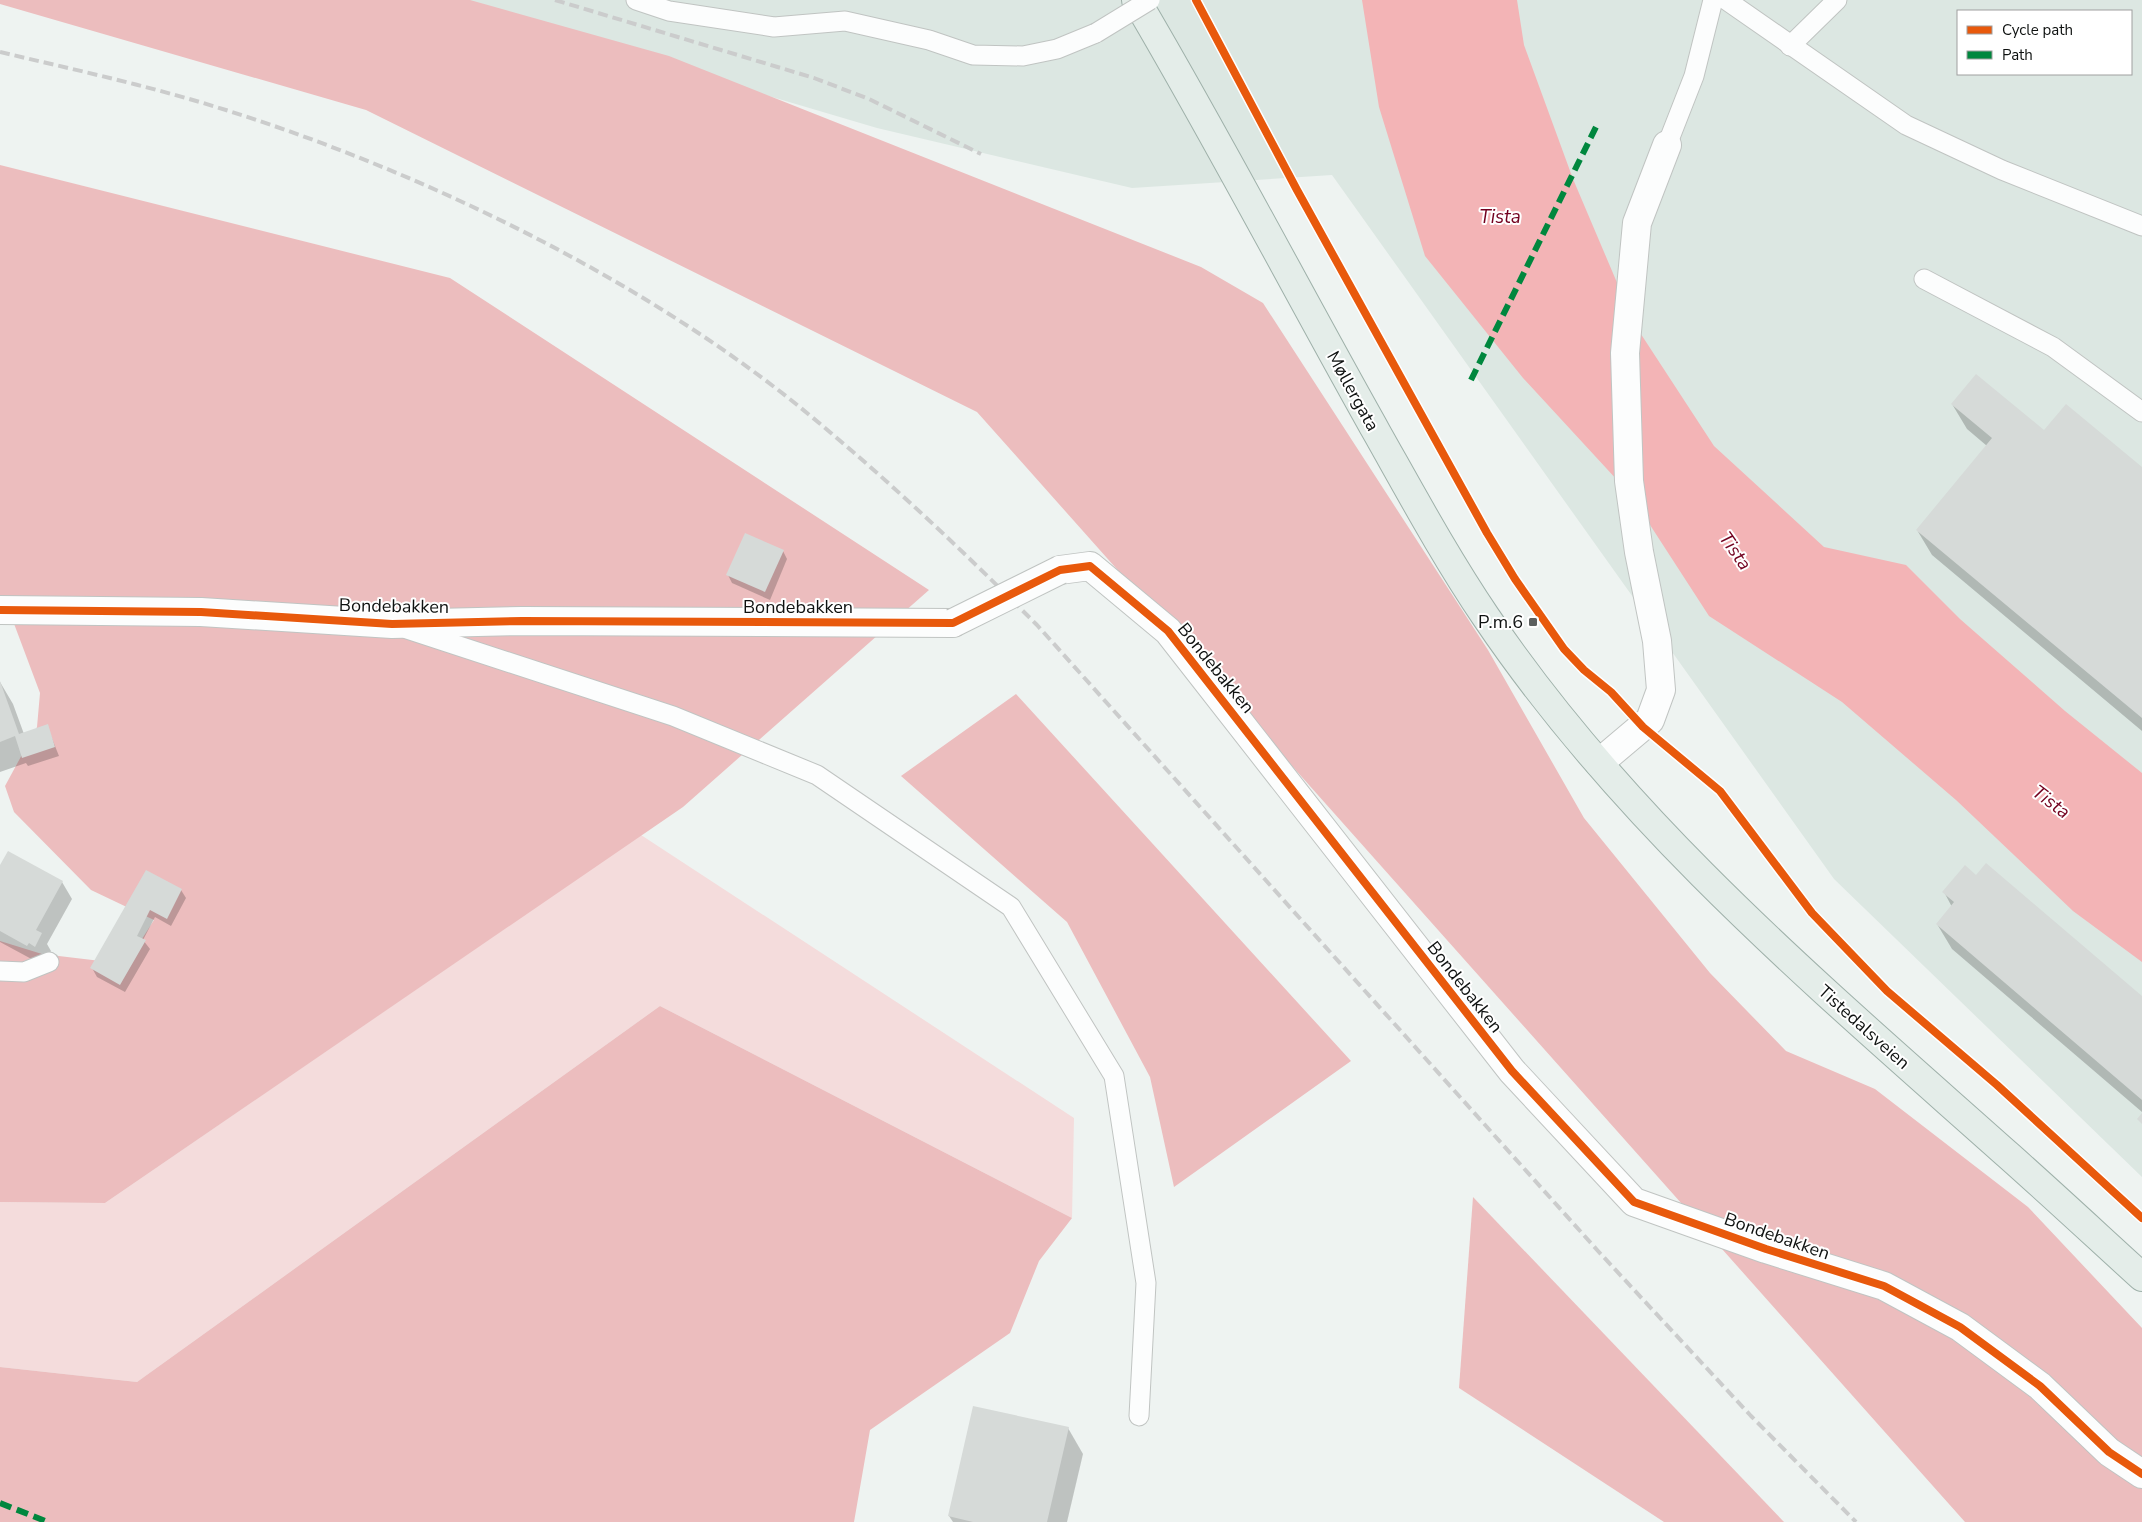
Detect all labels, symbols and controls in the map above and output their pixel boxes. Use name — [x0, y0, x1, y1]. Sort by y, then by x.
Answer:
legend — [1957, 10, 2132, 75]
text: Cycle path — [2002, 20, 2073, 40]
text: Path — [2002, 45, 2033, 65]
water label: Tista — [1479, 204, 1521, 230]
street label: Møllergata — [1321, 347, 1385, 435]
water label: Tista — [1712, 526, 1758, 576]
street label: Bondebakken — [339, 593, 449, 619]
street label: Bondebakken — [743, 595, 853, 619]
place label: P.m.6 — [1478, 610, 1523, 634]
marker: P.m.6 — [1527, 616, 1539, 628]
street label: Bondebakken — [1172, 618, 1260, 718]
water label: Tista — [2027, 779, 2075, 825]
street label: Bondebakken — [1422, 936, 1508, 1038]
street label: Tistedalsveien — [1813, 979, 1915, 1075]
street label: Bondebakken — [1721, 1207, 1833, 1265]

